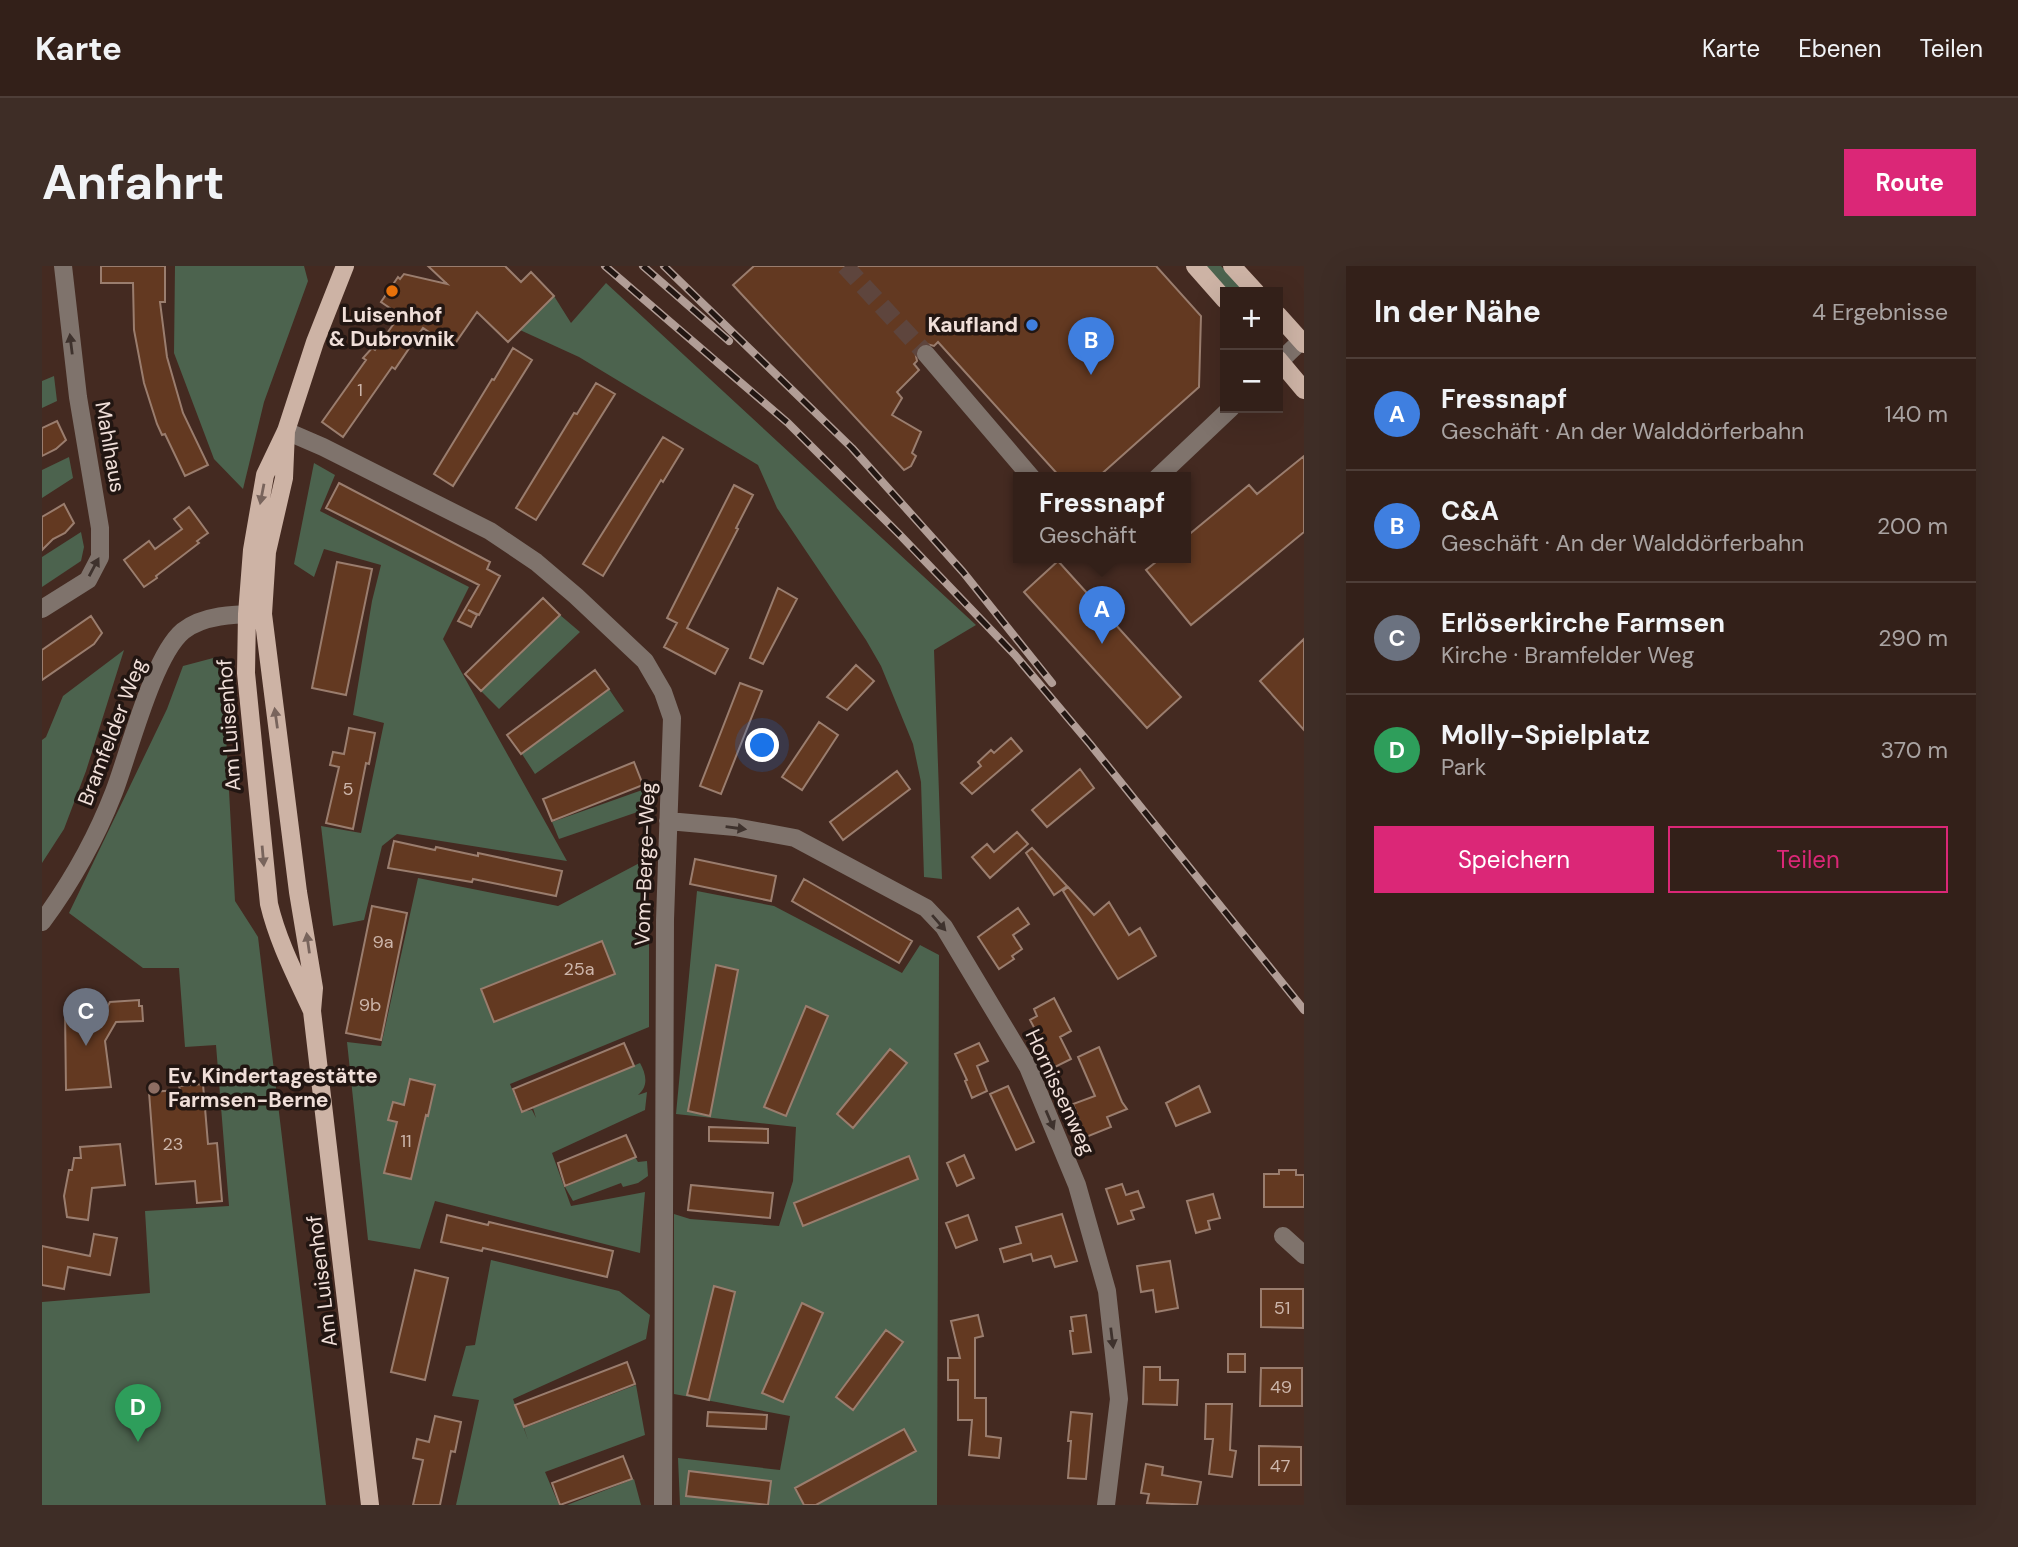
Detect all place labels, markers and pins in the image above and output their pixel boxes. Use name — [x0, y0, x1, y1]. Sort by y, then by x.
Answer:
marker: Luisenhof & Dubrovnik — [384, 283, 400, 299]
place label: Luisenhof & Dubrovnik — [329, 301, 455, 353]
place label: Kaufland — [927, 311, 1018, 339]
marker: Kaufland — [1024, 317, 1040, 333]
pin: B — [1068, 317, 1114, 375]
pin: A — [1079, 586, 1125, 644]
pin: C — [63, 988, 109, 1046]
place label: Ev. Kindertagestätte Farmsen-Berne — [168, 1062, 378, 1114]
marker: Ev. Kindertagestätte Farmsen-Berne — [146, 1080, 162, 1096]
pin: D — [115, 1384, 161, 1442]

